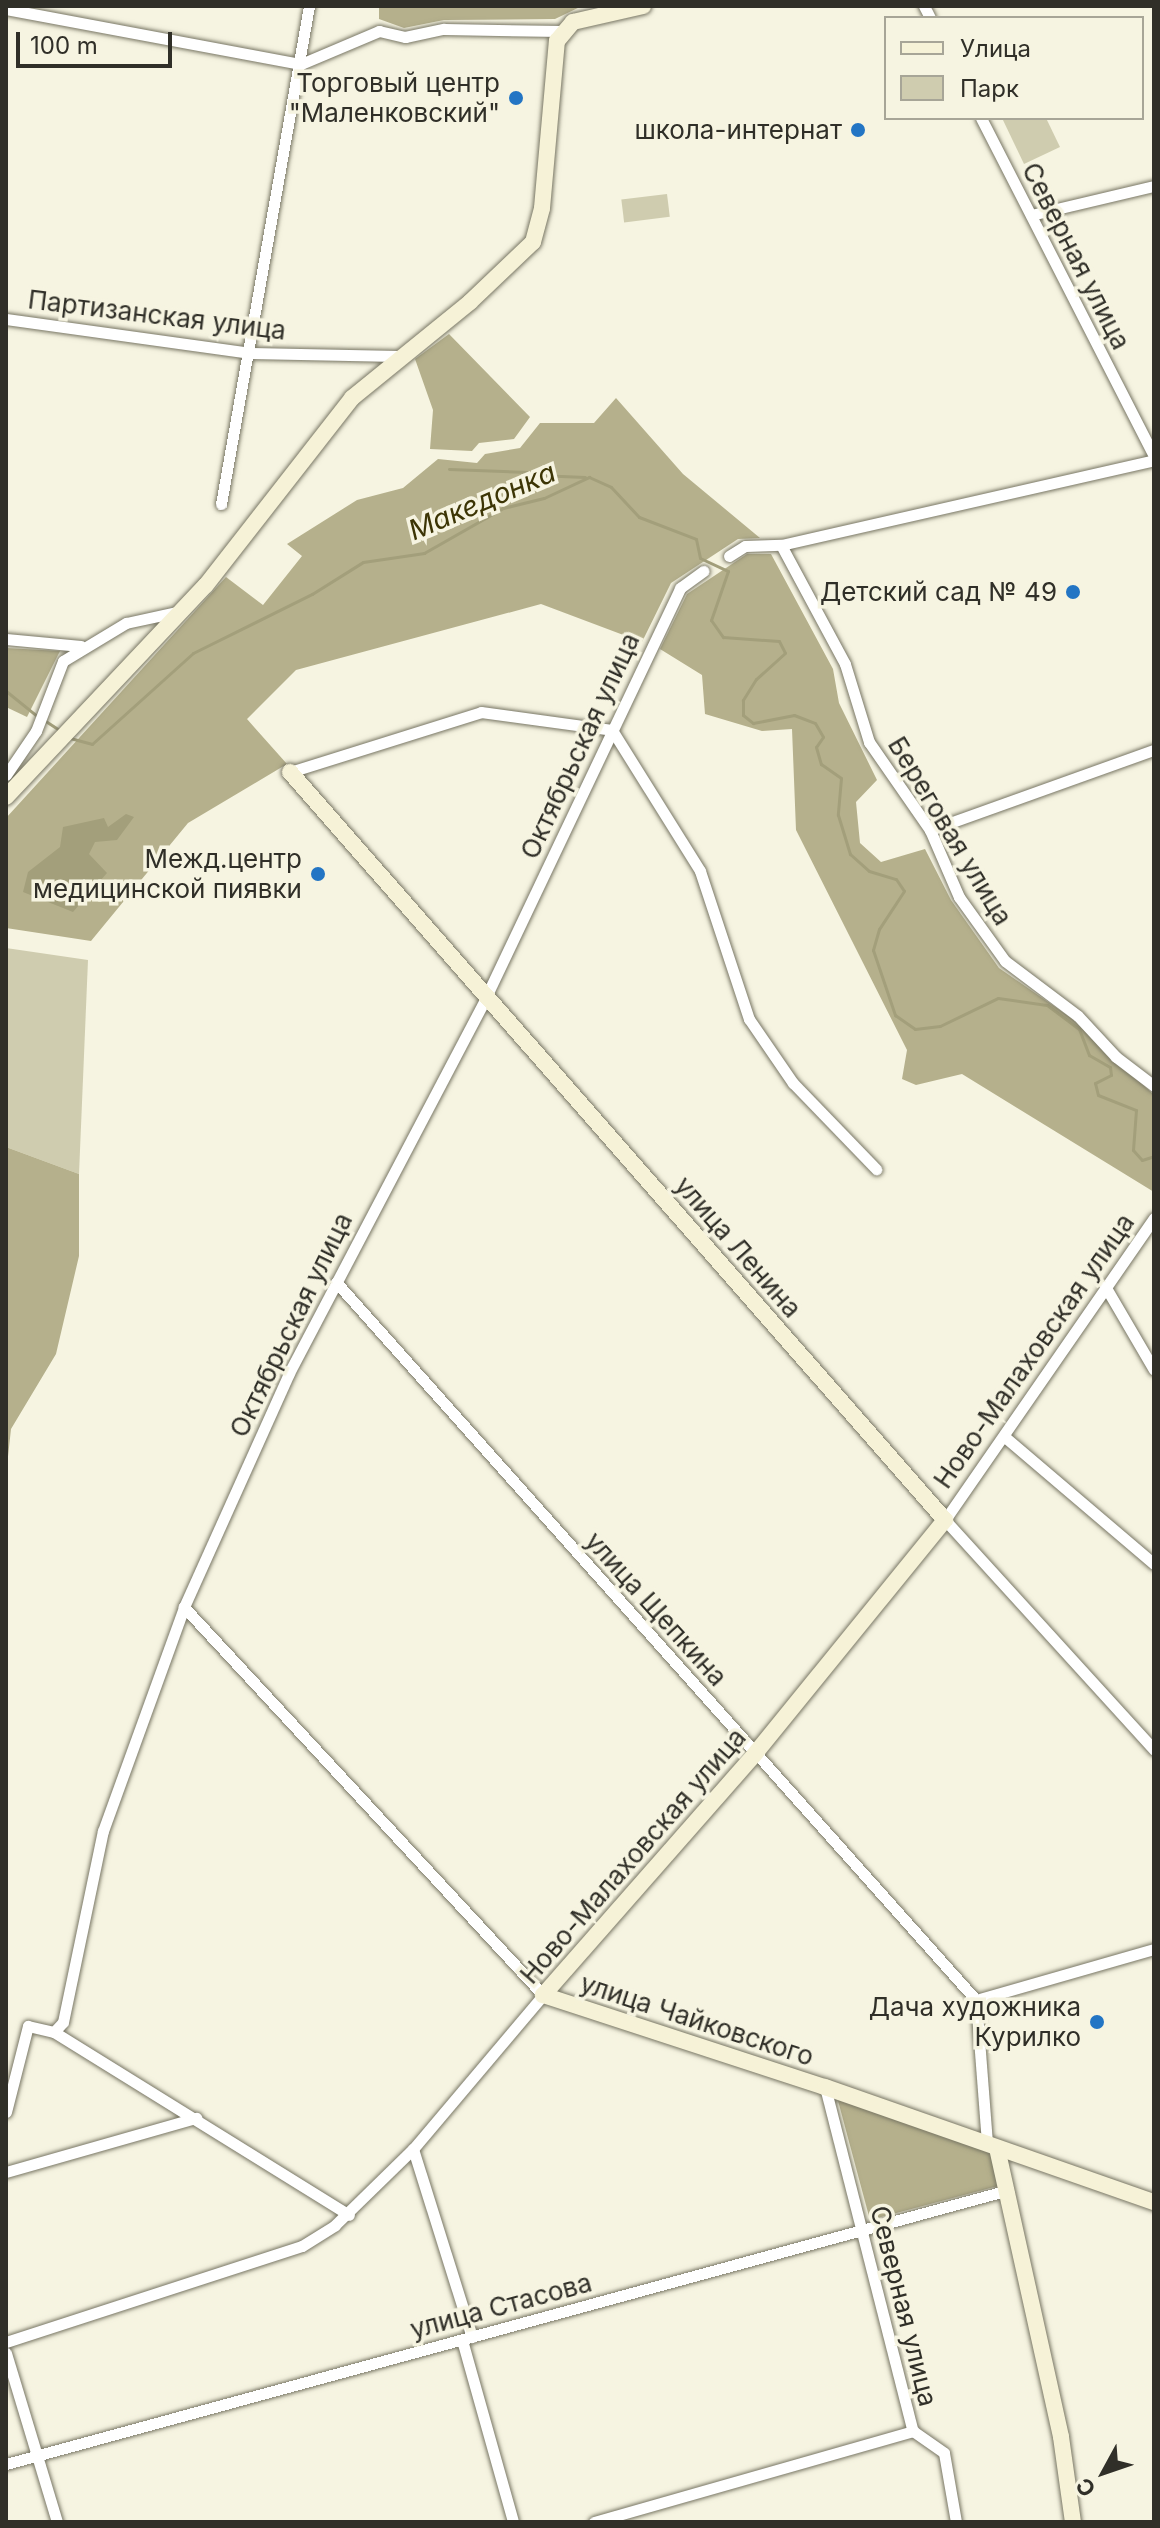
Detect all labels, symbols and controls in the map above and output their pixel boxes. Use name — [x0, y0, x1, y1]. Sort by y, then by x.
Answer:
scale bar — [20, 16, 176, 66]
legend — [884, 16, 1144, 120]
text: 100 m — [30, 31, 98, 60]
text: Улица — [960, 34, 1031, 63]
place label: Торговый центр "Маленковский" — [289, 67, 500, 128]
text: Парк — [960, 74, 1019, 103]
marker: Торговый центр "Маленковский" — [507, 89, 525, 107]
place label: школа-интернат — [634, 114, 842, 146]
marker: школа-интернат — [849, 121, 867, 139]
street label: Северная улица — [1015, 157, 1137, 355]
street label: Партизанская улица — [26, 284, 288, 346]
water label: Македонка — [403, 455, 561, 547]
place label: Детский сад № 49 — [820, 576, 1057, 608]
marker: Детский сад № 49 — [1064, 583, 1082, 601]
street label: Октябрьская улица — [514, 628, 646, 864]
street label: Береговая улица — [881, 731, 1019, 931]
place label: Межд.центр медицинской пиявки — [33, 843, 302, 904]
marker: Межд.центр медицинской пиявки — [309, 865, 327, 883]
street label: улица Ленина — [668, 1170, 808, 1324]
street label: Октябрьская улица — [223, 1208, 359, 1442]
street label: Ново-Малаховская улица — [927, 1208, 1141, 1494]
street label: улица Щепкина — [579, 1526, 733, 1692]
street label: Ново-Малаховская улица — [514, 1722, 752, 1990]
street label: улица Чайковского — [576, 1968, 818, 2072]
place label: Дача художника Курилко — [869, 1991, 1081, 2052]
marker: Дача художника Курилко — [1088, 2013, 1106, 2031]
street label: Северная улица — [864, 2203, 944, 2409]
street label: улица Стасова — [407, 2267, 595, 2345]
north arrow — [1064, 2432, 1144, 2512]
text: С — [1070, 2473, 1101, 2502]

